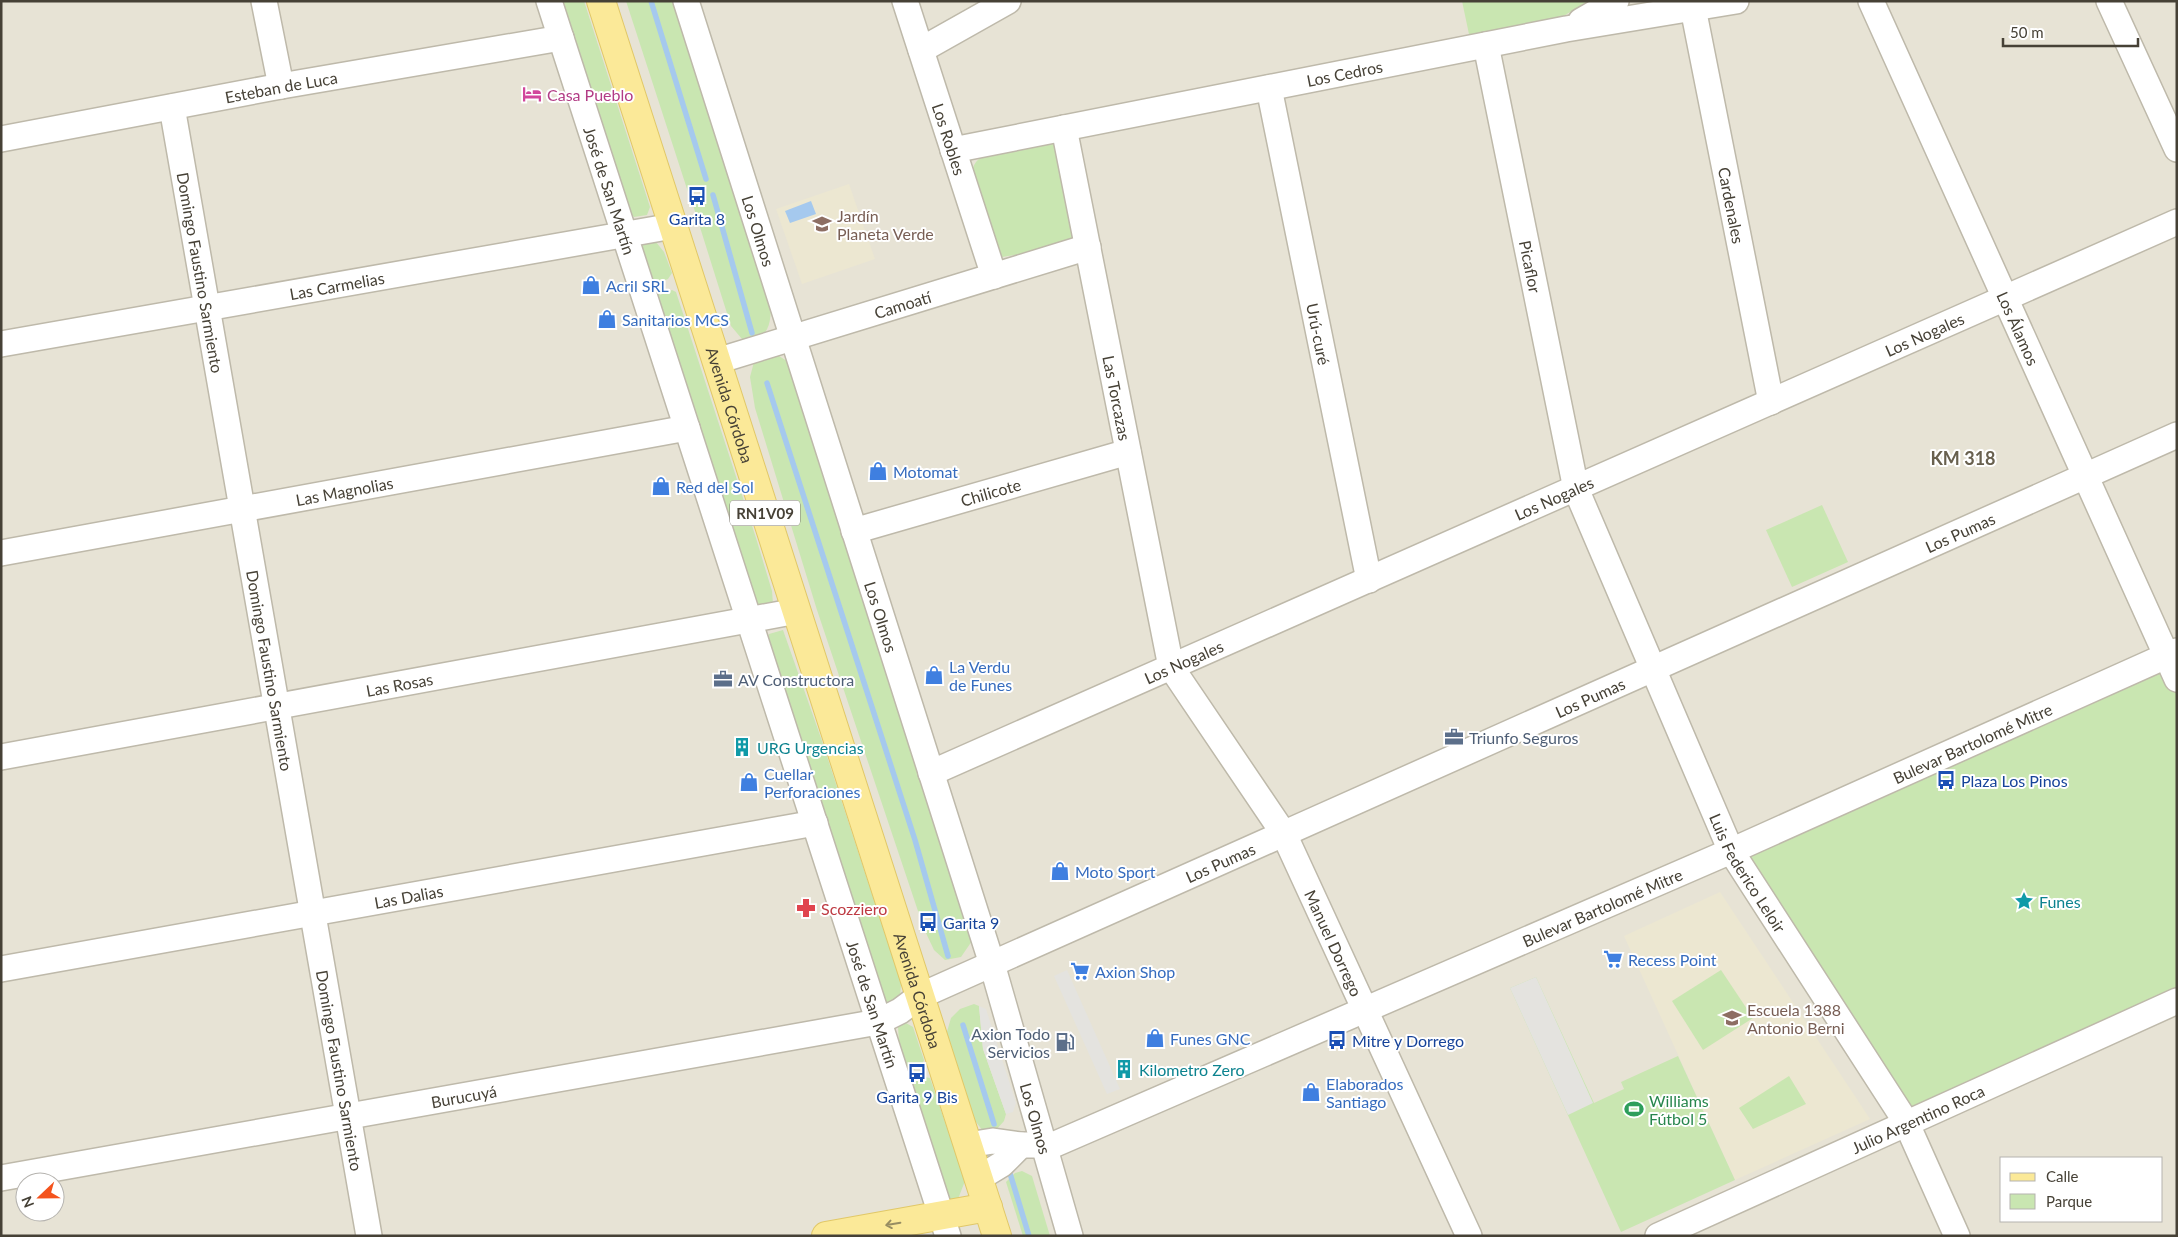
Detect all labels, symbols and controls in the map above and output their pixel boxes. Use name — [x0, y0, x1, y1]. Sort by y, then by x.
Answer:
scale bar — [2003, 15, 2138, 47]
text: 50 m — [2010, 23, 2044, 41]
street label: Los Cedros — [1305, 56, 1384, 90]
street label: Esteban de Luca — [223, 67, 339, 106]
hotel icon: Casa Pueblo — [521, 83, 543, 105]
place label: Casa Pueblo — [547, 85, 633, 104]
street label: Los Robles — [929, 101, 970, 177]
street label: José de San Martín — [581, 124, 640, 257]
street label: Cardenales — [1715, 165, 1749, 245]
street label: Domingo Faustino Sarmiento — [174, 171, 228, 374]
bus stop icon: Garita 8 — [686, 185, 708, 207]
street label: Los Olmos — [739, 193, 779, 269]
place label: Jardín Planeta Verde — [837, 206, 934, 243]
place label: Garita 8 — [669, 209, 725, 228]
school or university icon: Jardín Planeta Verde — [811, 213, 833, 235]
street label: Picaflor — [1516, 239, 1546, 295]
street label: Las Carmelias — [288, 267, 386, 303]
shop icon: Acril SRL — [580, 274, 602, 296]
place label: Acril SRL — [606, 276, 669, 295]
street label: Camoatí — [872, 286, 934, 322]
street label: Los Álamos — [1994, 288, 2044, 368]
street label: Urú-curé — [1303, 301, 1335, 367]
shop icon: Sanitarios MCS — [596, 308, 618, 330]
street label: Los Nogales — [1882, 308, 1967, 360]
place label: Sanitarios MCS — [622, 310, 729, 329]
street label: Avenida Córdoba — [703, 344, 758, 465]
street label: Las Torcazas — [1100, 353, 1135, 442]
district label: KM 318 — [1930, 447, 1996, 469]
shop icon: Motomat — [867, 460, 889, 482]
place label: Motomat — [893, 462, 958, 481]
street label: Las Magnolias — [294, 472, 395, 509]
street label: Los Nogales — [1511, 472, 1596, 523]
street label: Chilicote — [958, 474, 1023, 509]
shop icon: Red del Sol — [650, 475, 672, 497]
place label: Red del Sol — [676, 477, 754, 496]
road number: RN1V09 — [730, 500, 800, 526]
street label: Los Pumas — [1922, 508, 1998, 556]
street label: Domingo Faustino Sarmiento — [243, 569, 297, 772]
street label: Los Olmos — [861, 579, 902, 655]
street label: Los Nogales — [1141, 636, 1226, 687]
place label: La Verdu de Funes — [949, 657, 1012, 694]
shop icon: La Verdu de Funes — [923, 664, 945, 686]
street label: Las Rosas — [364, 668, 434, 699]
office icon: AV Constructora — [712, 668, 734, 690]
place label: AV Constructora — [738, 670, 854, 689]
street label: Los Pumas — [1552, 673, 1628, 721]
street label: Bulevar Bartolomé Mitre — [1890, 699, 2055, 787]
office icon: Triunfo Seguros — [1443, 726, 1465, 748]
place label: Triunfo Seguros — [1469, 728, 1578, 747]
building icon: URG Urgencias — [731, 736, 753, 758]
place label: URG Urgencias — [757, 738, 864, 757]
place label: Cuellar Perforaciones — [764, 764, 860, 801]
bus stop icon: Plaza Los Pinos — [1935, 769, 1957, 791]
shop icon: Cuellar Perforaciones — [738, 771, 760, 793]
place label: Plaza Los Pinos — [1961, 771, 2068, 790]
street label: Luis Federico Leloir — [1706, 810, 1790, 936]
street label: Los Pumas — [1182, 838, 1258, 886]
shop icon: Moto Sport — [1049, 860, 1071, 882]
place label: Moto Sport — [1075, 862, 1156, 881]
street label: Bulevar Bartolomé Mitre — [1519, 864, 1685, 950]
street label: Las Dalias — [373, 880, 445, 911]
street label: Manuel Dorrego — [1301, 887, 1367, 999]
place icon: Funes — [2013, 890, 2035, 912]
place label: Funes — [2039, 892, 2081, 911]
pharmacy icon: Scozziero — [795, 897, 817, 919]
place label: Scozziero — [821, 899, 887, 918]
bus stop icon: Garita 9 — [917, 911, 939, 933]
place label: Garita 9 — [943, 913, 999, 932]
street label: Avenida Córdoba — [891, 930, 946, 1051]
street label: José de San Martín — [843, 938, 903, 1070]
supermarket icon: Recess Point — [1602, 948, 1624, 970]
place label: Recess Point — [1628, 950, 1717, 969]
supermarket icon: Axion Shop — [1069, 960, 1091, 982]
place label: Axion Shop — [1095, 962, 1175, 981]
street label: Domingo Faustino Sarmiento — [313, 969, 367, 1172]
place label: Escuela 1388 Antonio Berni — [1747, 1000, 1845, 1037]
school or university icon: Escuela 1388 Antonio Berni — [1721, 1007, 1743, 1029]
place label: Axion Todo Servicios — [971, 1024, 1050, 1061]
shop icon: Funes GNC — [1144, 1027, 1166, 1049]
place label: Funes GNC — [1170, 1029, 1251, 1048]
bus stop icon: Mitre y Dorrego — [1326, 1029, 1348, 1051]
fuel station icon: Axion Todo Servicios — [1054, 1031, 1076, 1053]
place label: Mitre y Dorrego — [1352, 1031, 1464, 1050]
building icon: Kilometro Zero — [1113, 1058, 1135, 1080]
place label: Kilometro Zero — [1139, 1060, 1245, 1079]
bus stop icon: Garita 9 Bis — [906, 1062, 928, 1084]
place label: Elaborados Santiago — [1326, 1074, 1404, 1111]
street label: Los Olmos — [1017, 1080, 1056, 1156]
street label: Julio Argentino Roca — [1848, 1080, 1987, 1157]
street label: Burucuyá — [429, 1081, 498, 1111]
shop icon: Elaborados Santiago — [1300, 1081, 1322, 1103]
place label: Garita 9 Bis — [876, 1087, 958, 1106]
place label: Williams Fútbol 5 — [1649, 1091, 1709, 1128]
sports icon: Williams Fútbol 5 — [1623, 1098, 1645, 1120]
legend — [2000, 1157, 2163, 1222]
text: Calle — [2046, 1167, 2079, 1185]
north arrow — [15, 1172, 65, 1222]
text: Parque — [2046, 1192, 2092, 1210]
text: N — [18, 1194, 37, 1210]
one-way arrow — [885, 1219, 901, 1229]

